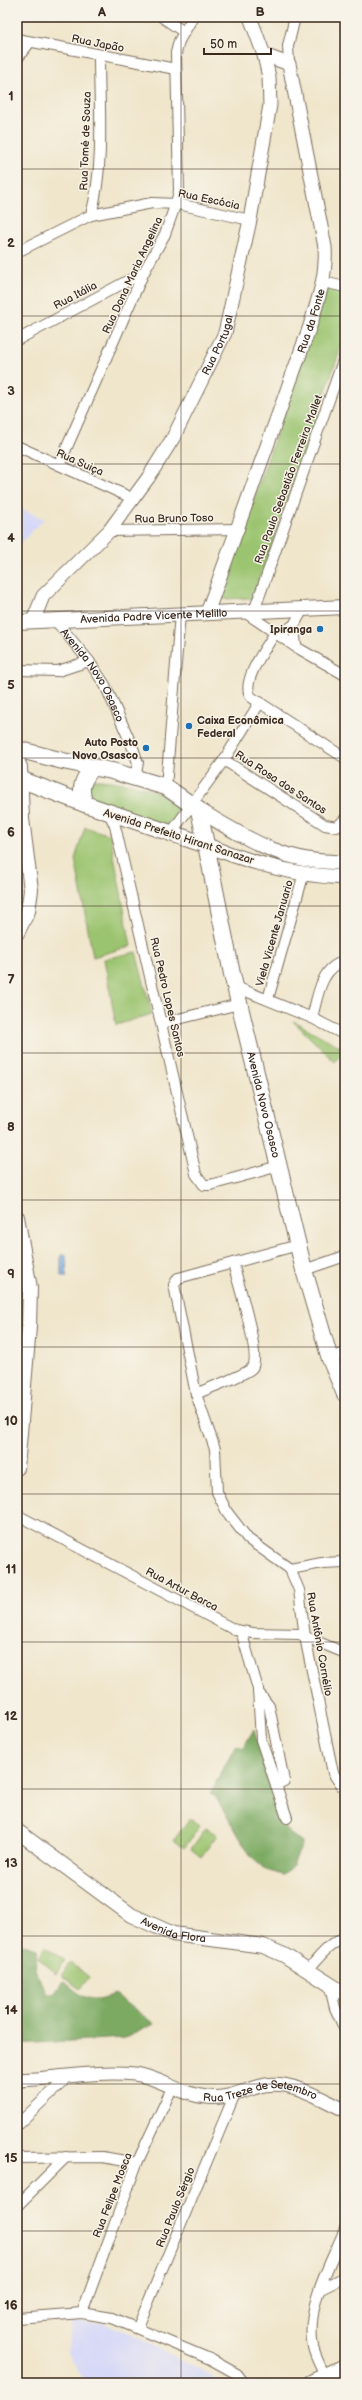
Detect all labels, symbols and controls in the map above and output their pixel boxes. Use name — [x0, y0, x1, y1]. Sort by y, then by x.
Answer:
text: A — [97, 4, 106, 20]
text: B — [255, 4, 265, 20]
scale bar — [204, 30, 271, 56]
street label: Rua Japão — [71, 32, 125, 55]
text: 50 m — [210, 37, 237, 52]
text: 1 — [8, 88, 14, 104]
street label: Rua Tomé de Souza — [77, 91, 94, 191]
street label: Rua Escócia — [177, 187, 241, 212]
street label: Rua Dona Maria Angelina — [100, 215, 165, 336]
text: 2 — [7, 235, 15, 251]
street label: Rua Itália — [51, 279, 99, 312]
street label: Rua da Fonte — [295, 287, 328, 355]
street label: Rua Portugal — [199, 314, 236, 377]
text: 3 — [7, 383, 15, 399]
street label: Rua Paulo Sebastião Ferreira Mallet — [252, 392, 325, 565]
street label: Rua Suiça — [54, 446, 105, 479]
street label: Rua Bruno Toso — [134, 511, 214, 526]
text: 4 — [7, 530, 15, 546]
street label: Avenida Padre Vicente Melillo — [80, 606, 228, 626]
place label: Ipiranga — [270, 623, 312, 636]
marker: Ipiranga — [315, 624, 325, 634]
street label: Avenida Novo Osasco — [58, 626, 126, 724]
text: 5 — [7, 677, 15, 693]
place label: Caixa Econômica Federal — [197, 714, 284, 740]
marker: Caixa Econômica Federal — [184, 721, 194, 731]
place label: Auto Posto Novo Osasco — [72, 736, 138, 762]
marker: Auto Posto Novo Osasco — [141, 743, 151, 753]
street label: Rua Rosa dos Santos — [233, 748, 329, 817]
street label: Avenida Prefeito Hirant Sanazar — [102, 806, 257, 867]
text: 6 — [7, 824, 15, 840]
street label: Viela Vicente Januario — [253, 878, 296, 988]
street label: Rua Pedro Lopes Santos — [147, 936, 188, 1059]
text: 7 — [7, 972, 15, 988]
street label: Avenida Novo Osasco — [244, 1050, 283, 1159]
text: 8 — [7, 1119, 15, 1135]
text: 9 — [7, 1266, 15, 1282]
text: 10 — [4, 1413, 18, 1429]
text: 11 — [6, 1561, 16, 1577]
street label: Rua Artur Barca — [143, 1565, 220, 1614]
street label: Rua Antônio Cornélio — [304, 1591, 335, 1697]
text: 12 — [4, 1708, 18, 1724]
text: 13 — [4, 1855, 18, 1871]
street label: Avenida Flora — [139, 1914, 207, 1945]
text: 14 — [4, 2002, 18, 2018]
street label: Rua Treze de Setembro — [202, 2078, 319, 2105]
text: 15 — [5, 2150, 18, 2166]
street label: Rua Felipe Mosca — [90, 2151, 135, 2240]
street label: Rua Paulo Sérgio — [153, 2165, 198, 2249]
text: 16 — [4, 2297, 18, 2313]

